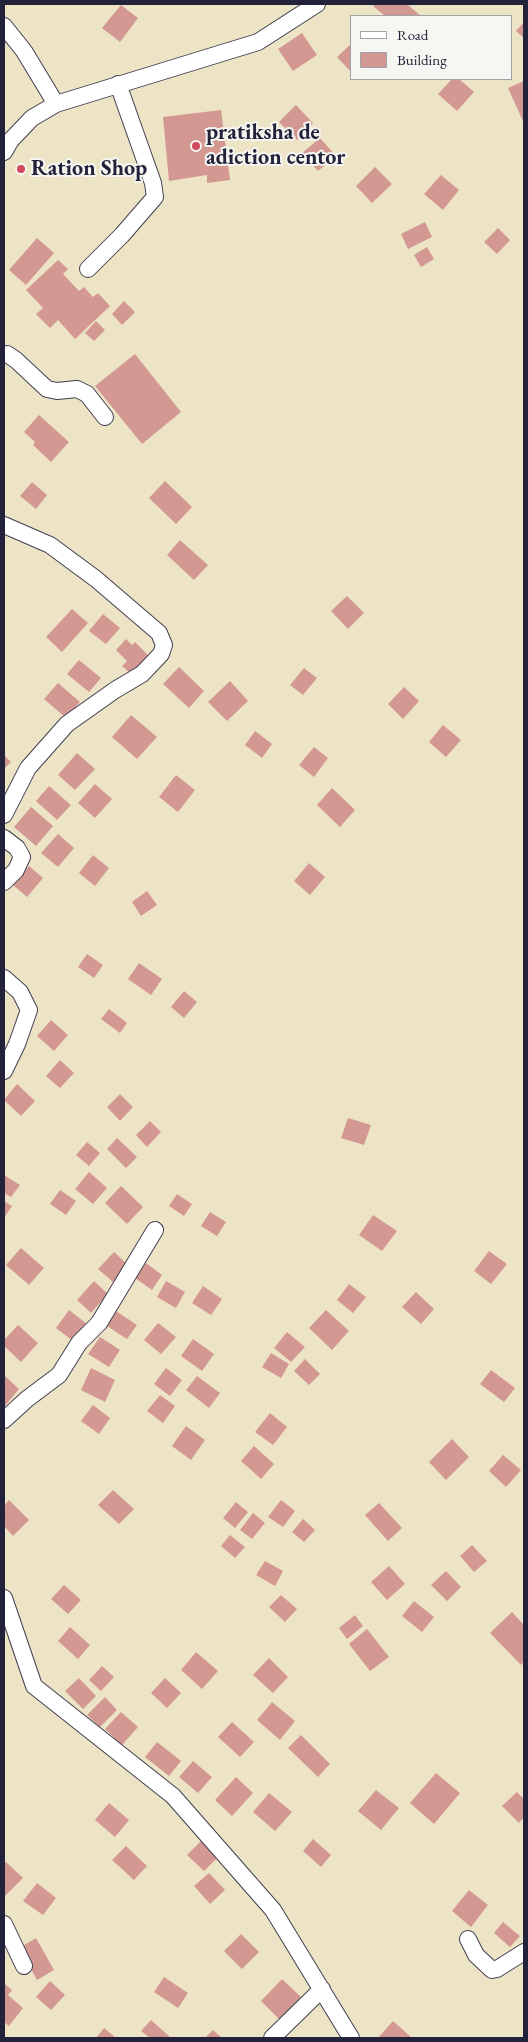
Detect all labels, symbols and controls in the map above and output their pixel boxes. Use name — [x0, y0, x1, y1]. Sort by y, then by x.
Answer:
legend — [350, 15, 513, 80]
text: Road — [397, 25, 428, 44]
text: Building — [397, 50, 447, 69]
place label: pratiksha de adiction centor — [206, 120, 345, 172]
marker: pratiksha de adiction centor — [190, 140, 202, 152]
place label: Ration Shop — [31, 156, 147, 182]
marker: Ration Shop — [15, 163, 27, 175]

